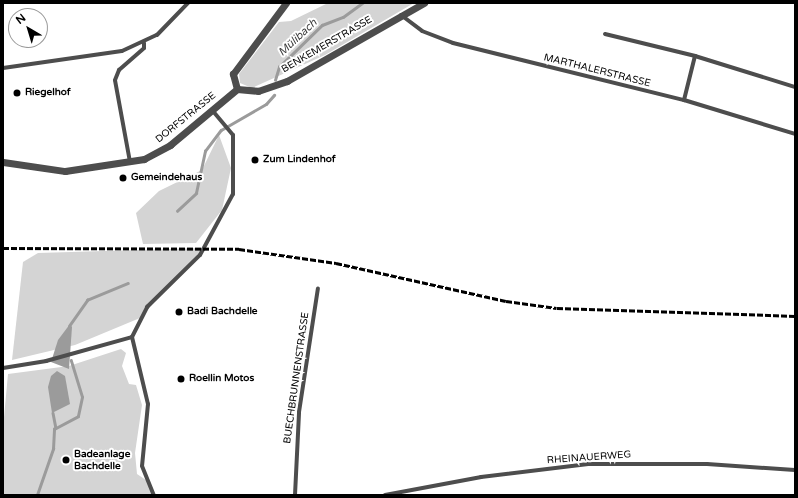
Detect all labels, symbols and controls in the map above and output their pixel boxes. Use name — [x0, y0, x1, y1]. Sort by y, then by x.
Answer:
north arrow — [8, 8, 48, 48]
text: N — [13, 11, 28, 27]
street label: BENKEMERSTRASSE — [280, 14, 374, 76]
water label: Mülibach — [276, 17, 320, 59]
street label: MARTHALERSTRASSE — [542, 52, 652, 90]
place label: Riegelhof — [25, 87, 71, 99]
marker: Riegelhof — [12, 88, 22, 98]
street label: DORFSTRASSE — [153, 90, 219, 146]
place label: Zum Lindenhof — [263, 154, 336, 166]
marker: Zum Lindenhof — [250, 155, 260, 165]
place label: Gemeindehaus — [131, 172, 202, 184]
marker: Gemeindehaus — [118, 173, 128, 183]
place label: Badi Bachdelle — [187, 306, 258, 318]
marker: Badi Bachdelle — [174, 307, 184, 317]
street label: BUECHBRUNNENSTRASSE — [282, 312, 312, 444]
place label: Roellin Motos — [189, 373, 254, 385]
marker: Roellin Motos — [176, 374, 186, 384]
place label: Badeanlage Bachdelle — [74, 448, 130, 472]
street label: RHEINAUERWEG — [547, 449, 631, 467]
marker: Badeanlage Bachdelle — [61, 455, 71, 465]

